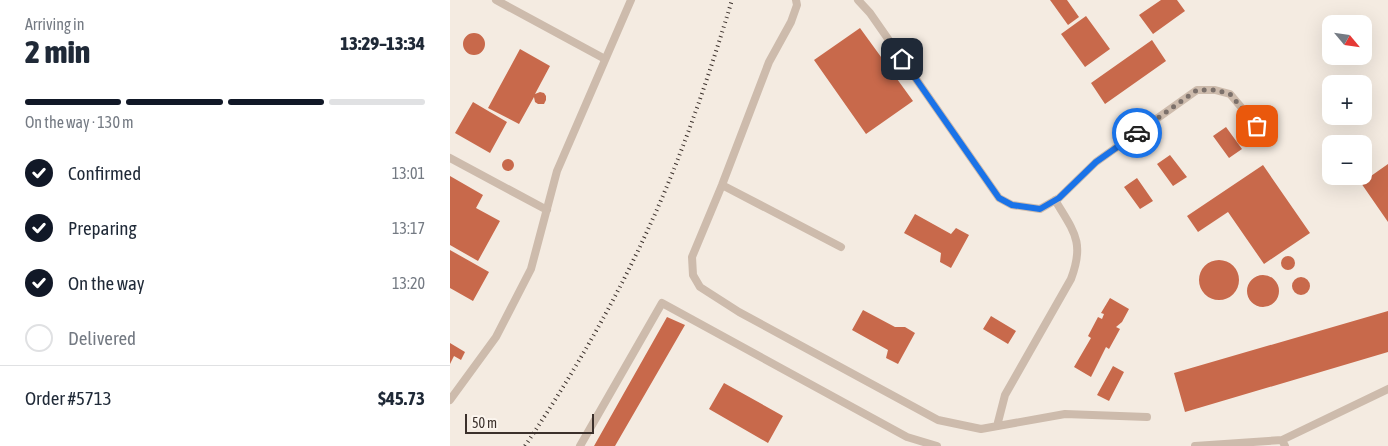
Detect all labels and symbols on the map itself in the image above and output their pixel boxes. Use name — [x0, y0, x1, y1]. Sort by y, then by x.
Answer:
north arrow — [1322, 15, 1372, 65]
pin — [881, 38, 923, 80]
pin — [1236, 105, 1278, 147]
courier — [1112, 108, 1162, 158]
scale bar — [465, 411, 594, 434]

